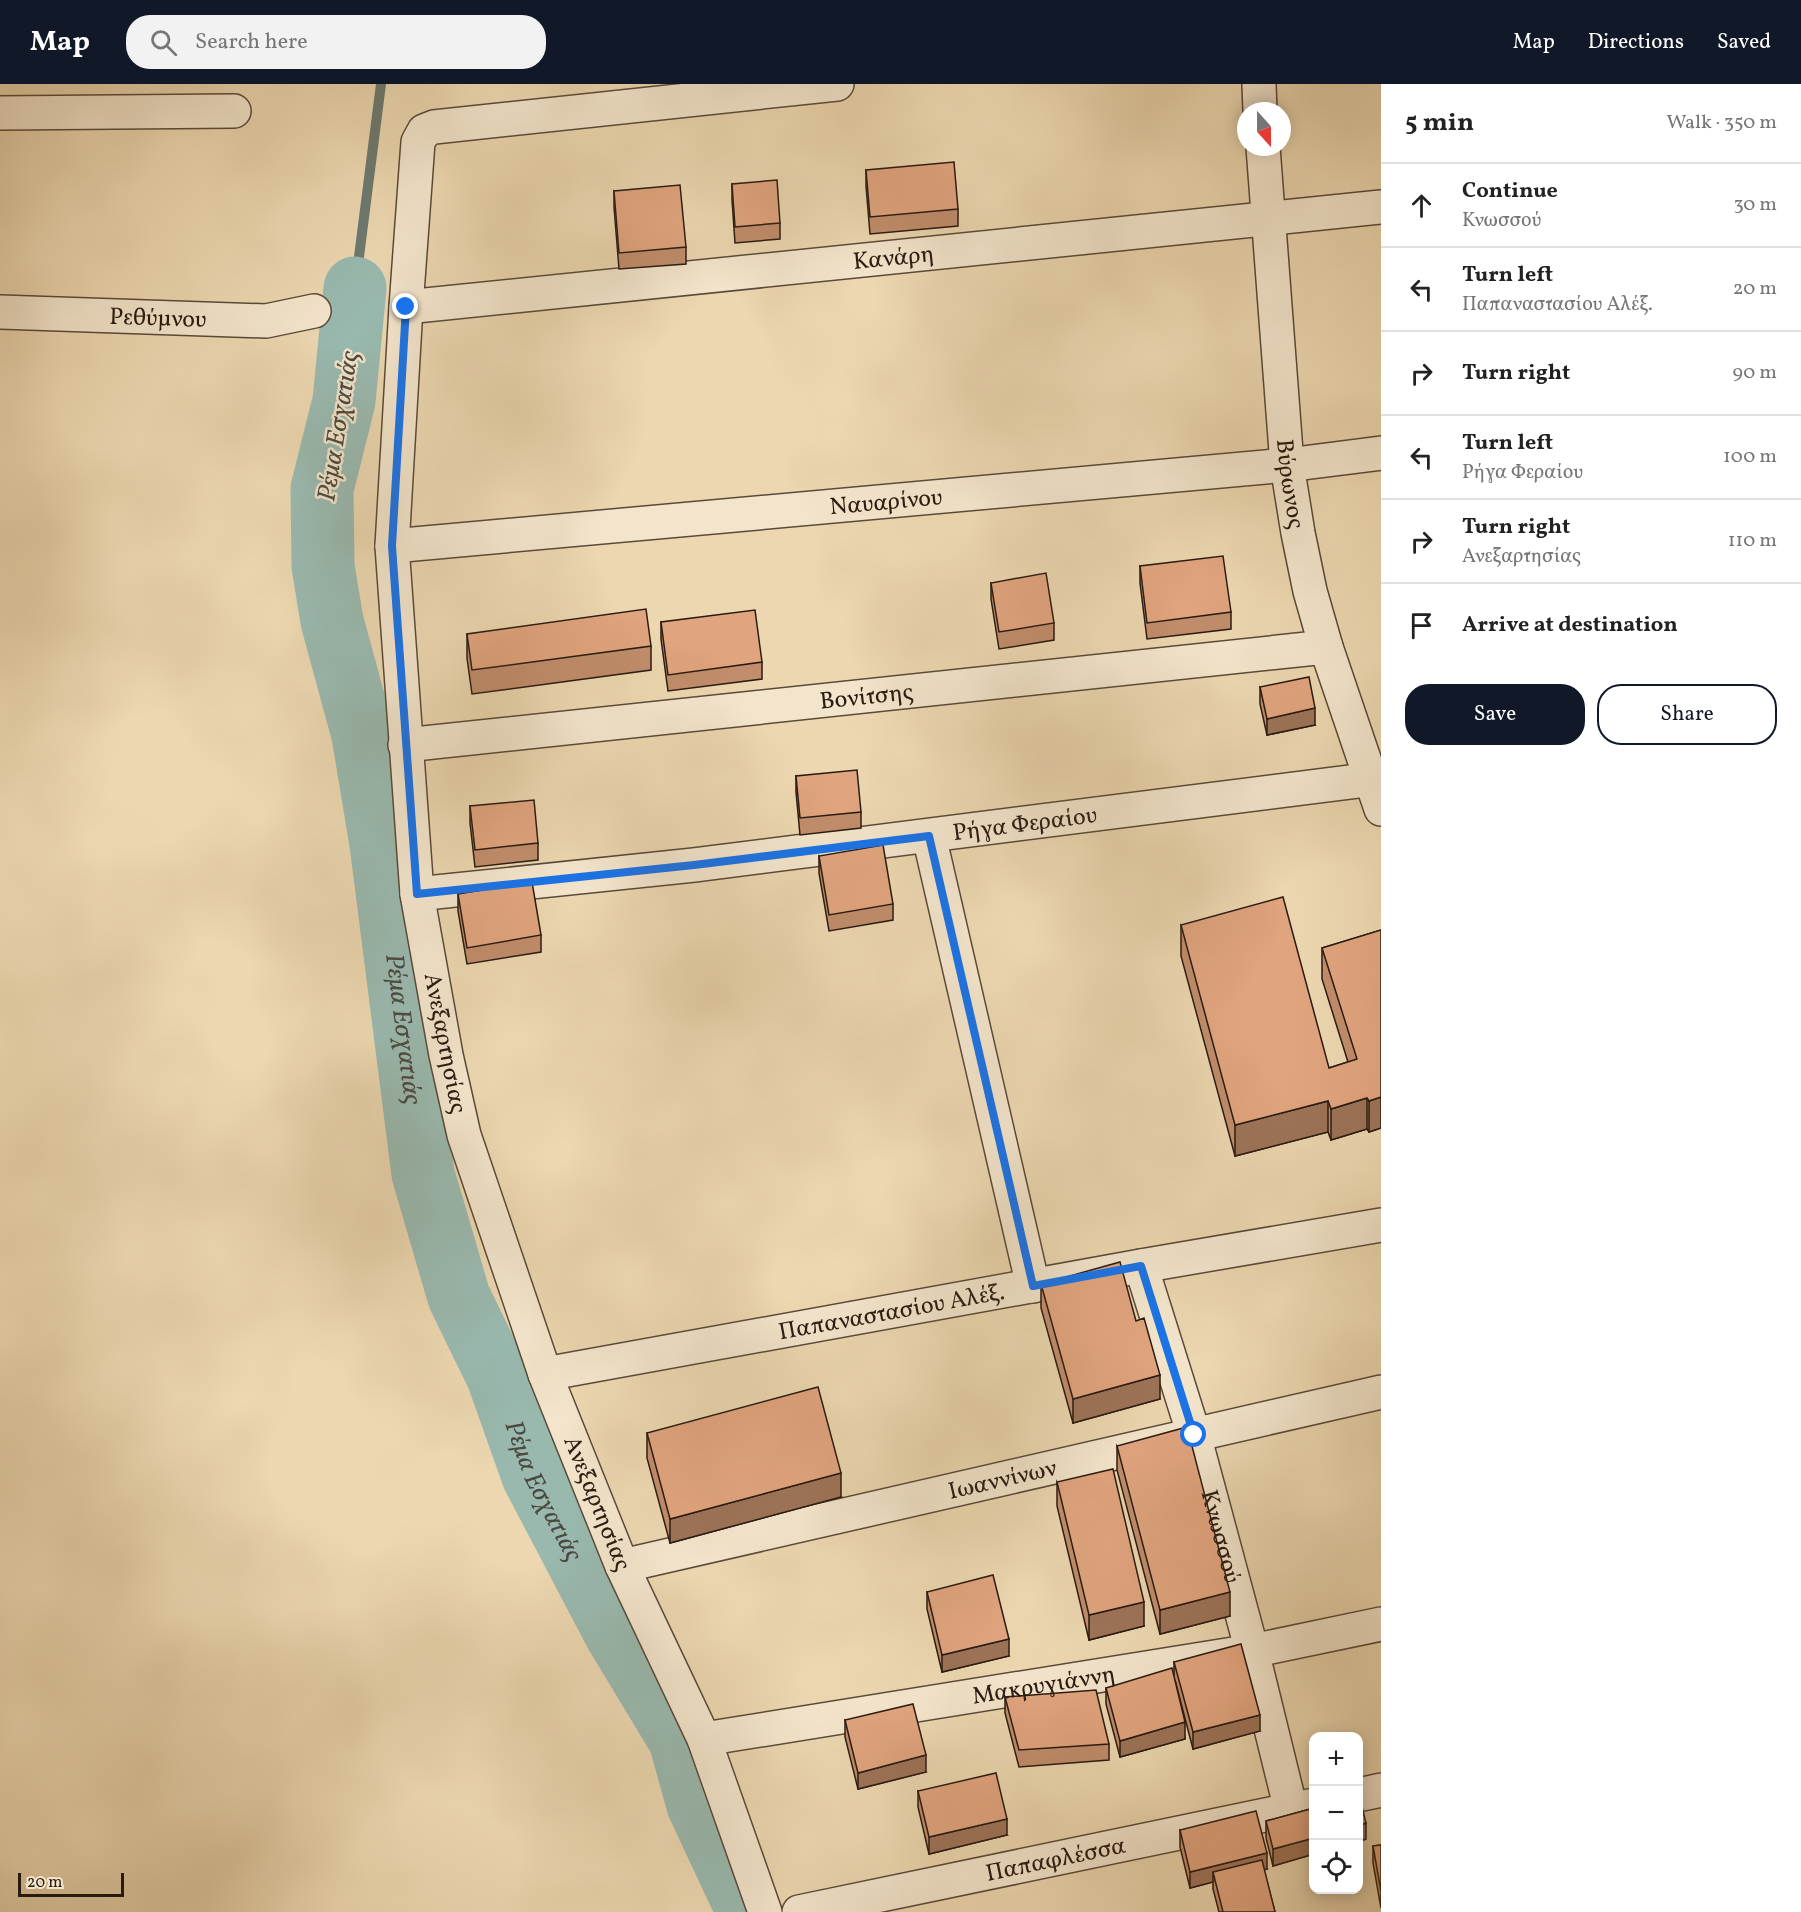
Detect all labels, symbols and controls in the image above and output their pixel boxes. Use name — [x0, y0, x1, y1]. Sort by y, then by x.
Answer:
search box — [126, 15, 546, 69]
text: Map — [30, 23, 90, 62]
icon: search — [147, 26, 180, 59]
text: Search here — [195, 27, 308, 58]
text: Map — [1513, 28, 1555, 57]
text: Directions — [1588, 28, 1684, 57]
text: Saved — [1717, 28, 1771, 57]
north arrow — [1237, 102, 1291, 156]
text: 5 min — [1405, 105, 1474, 141]
text: Walk · 350 m — [1666, 109, 1777, 137]
text: Continue — [1462, 176, 1558, 207]
icon: ahead — [1405, 189, 1438, 222]
text: 30 m — [1733, 191, 1777, 219]
text: Κνωσσού — [1462, 207, 1541, 235]
street label: Κανάρη — [851, 238, 936, 280]
text: Turn left — [1462, 260, 1553, 291]
icon: left — [1405, 273, 1438, 306]
text: 20 m — [1733, 275, 1777, 303]
text: Παπαναστασίου Αλέξ. — [1462, 291, 1653, 319]
route end — [392, 293, 418, 319]
street label: Ρεθύμνου — [109, 301, 207, 338]
water label: Ρέμα Εσχατιάς — [309, 348, 369, 504]
icon: right — [1405, 357, 1438, 390]
text: Turn right — [1462, 358, 1570, 389]
text: 90 m — [1733, 359, 1777, 387]
text: Turn left — [1462, 428, 1553, 459]
street label: Βύρωνος — [1266, 438, 1312, 532]
icon: left — [1405, 441, 1438, 474]
text: 100 m — [1723, 443, 1777, 471]
text: Ρήγα Φεραίου — [1462, 459, 1583, 487]
street label: Ναυαρίνου — [828, 481, 944, 525]
text: Turn right — [1462, 512, 1570, 543]
icon: right — [1405, 525, 1438, 558]
text: 110 m — [1728, 527, 1777, 555]
text: Ανεξαρτησίας — [1462, 543, 1581, 571]
icon: arrive — [1405, 609, 1438, 642]
text: Arrive at destination — [1462, 610, 1678, 641]
street label: Βονίτσης — [818, 676, 915, 720]
button: Save — [1405, 684, 1585, 745]
button: Share — [1597, 684, 1777, 745]
street label: Ρήγα Φεραίου — [951, 799, 1099, 851]
water label: Ρέμα Εσχατιάς — [375, 952, 430, 1107]
street label: Ανεξαρτησίας — [414, 970, 474, 1117]
street label: Παπαναστασίου Αλέξ. — [776, 1276, 1007, 1350]
water label: Ρέμα Εσχατιάς — [495, 1416, 591, 1569]
route start — [1180, 1421, 1206, 1447]
street label: Ανεξαρτησίας — [554, 1431, 639, 1576]
street label: Ιωαννίνων — [945, 1452, 1061, 1510]
street label: Κνωσσού — [1190, 1486, 1248, 1587]
street label: Μακρυγιάννη — [970, 1658, 1118, 1715]
map controls — [1309, 1732, 1363, 1894]
button: + — [1309, 1732, 1363, 1786]
button: − — [1309, 1786, 1363, 1840]
street label: Παπαφλέσσα — [983, 1830, 1129, 1892]
button: locate — [1309, 1840, 1363, 1894]
scale bar — [18, 1870, 124, 1898]
text: 20 m — [27, 1872, 62, 1894]

